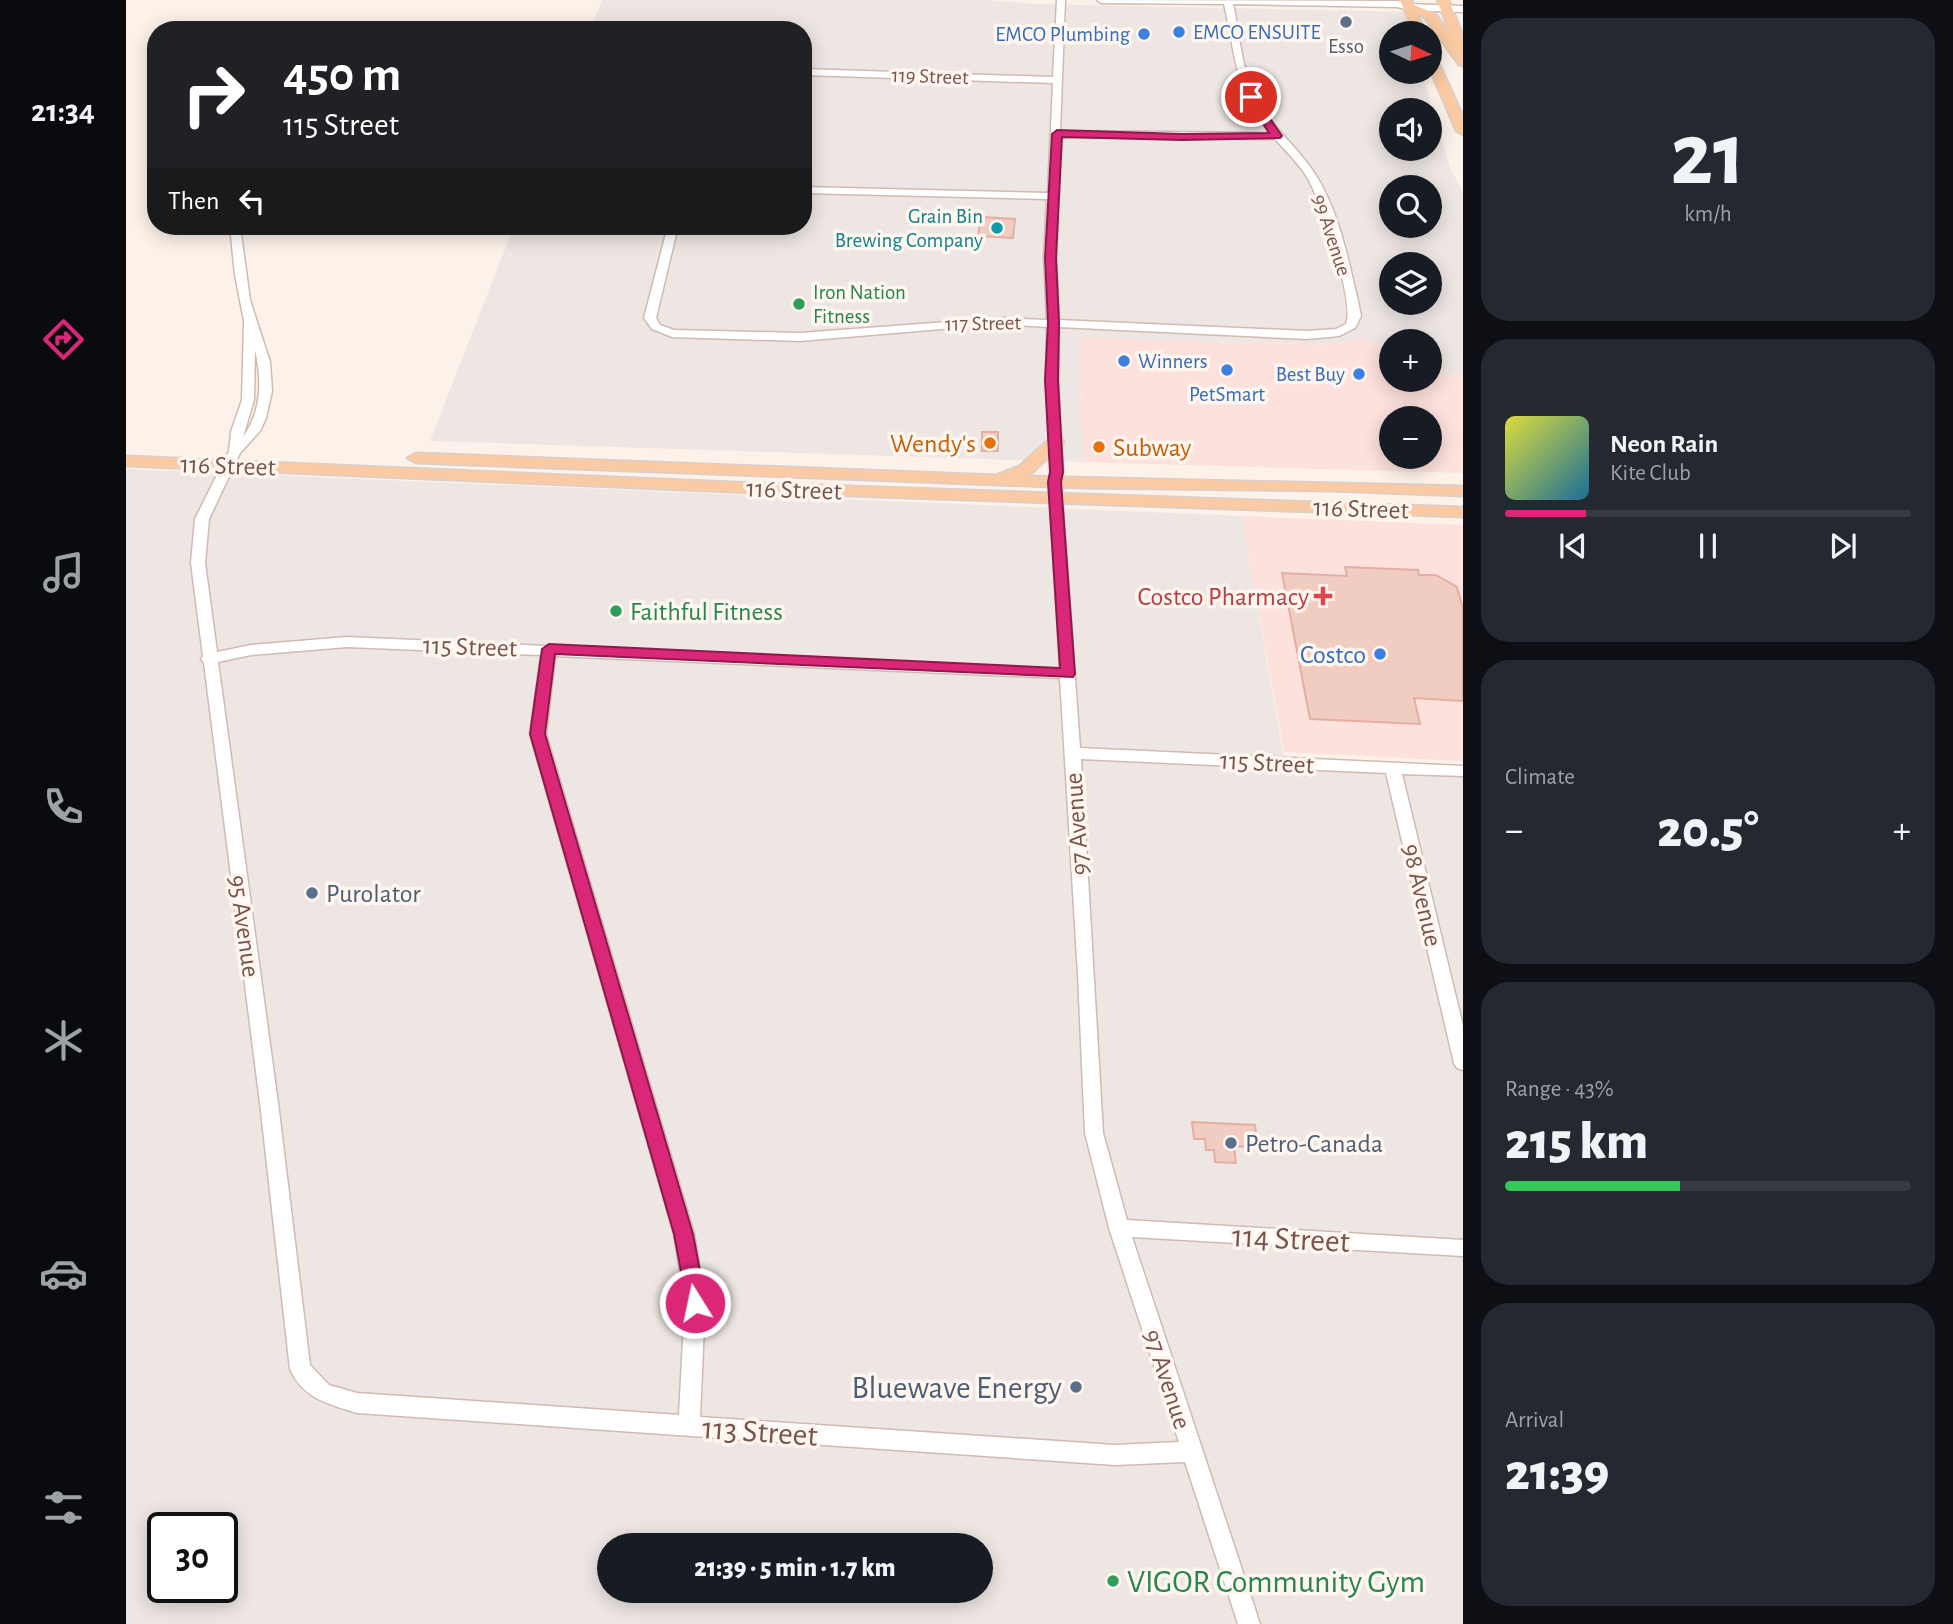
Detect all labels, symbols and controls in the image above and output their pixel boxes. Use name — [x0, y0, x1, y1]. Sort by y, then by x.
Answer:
marker: Esso — [1338, 14, 1354, 30]
north arrow — [1379, 21, 1442, 84]
map controls — [1379, 21, 1442, 469]
place label: EMCO ENSUITE — [1193, 22, 1321, 43]
place label: EMCO Plumbing — [995, 24, 1131, 45]
marker: EMCO ENSUITE — [1171, 24, 1187, 40]
marker: EMCO Plumbing — [1136, 26, 1152, 42]
place label: Esso — [1328, 36, 1364, 57]
icon: right — [168, 49, 259, 140]
text: 450 m — [283, 51, 401, 100]
street label: 119 Street — [891, 65, 969, 88]
pin — [1221, 67, 1281, 127]
icon: arrive — [1232, 78, 1270, 116]
text: 21:34 — [31, 95, 95, 127]
button: sound — [1379, 98, 1442, 161]
text: 115 Street — [283, 109, 399, 141]
text: 21 — [1670, 110, 1746, 201]
button: search — [1379, 175, 1442, 238]
icon: left — [233, 182, 271, 220]
text: Then — [168, 188, 219, 214]
street label: 99 Avenue — [1308, 192, 1355, 279]
text: km/h — [1684, 203, 1732, 226]
place label: Grain Bin Brewing Company — [835, 206, 983, 251]
marker: Grain Bin Brewing Company — [989, 220, 1005, 236]
button: layers — [1379, 252, 1442, 315]
place label: Iron Nation Fitness — [813, 282, 906, 327]
marker: Iron Nation Fitness — [791, 296, 807, 312]
street label: 117 Street — [945, 312, 1022, 335]
icon: directions — [39, 315, 88, 364]
button: + — [1379, 329, 1442, 392]
place label: Winners — [1138, 351, 1208, 372]
marker: Winners — [1116, 353, 1132, 369]
marker: PetSmart — [1219, 362, 1235, 378]
place label: Best Buy — [1276, 364, 1345, 385]
marker: Best Buy — [1351, 366, 1367, 382]
place label: PetSmart — [1189, 384, 1265, 405]
button: − — [1379, 406, 1442, 469]
place label: Wendy's — [890, 431, 976, 457]
text: Neon Rain — [1610, 431, 1718, 457]
marker: Wendy's — [982, 435, 998, 451]
place label: Subway — [1113, 435, 1191, 461]
marker: Subway — [1091, 439, 1107, 455]
street label: 116 Street — [180, 451, 276, 481]
text: Kite Club — [1610, 462, 1691, 485]
street label: 116 Street — [746, 475, 842, 505]
street label: 116 Street — [1313, 494, 1409, 524]
icon: previous — [1554, 527, 1592, 565]
icon: pause — [1689, 527, 1727, 565]
icon: next — [1824, 527, 1862, 565]
icon: music — [39, 548, 88, 597]
place label: Costco Pharmacy — [1138, 584, 1309, 610]
marker: Costco Pharmacy — [1315, 588, 1331, 604]
place label: Faithful Fitness — [630, 599, 783, 625]
marker: Faithful Fitness — [608, 603, 624, 619]
street label: 115 Street — [422, 632, 518, 662]
place label: Costco — [1300, 642, 1366, 668]
marker: Costco — [1372, 646, 1388, 662]
street label: 115 Street — [1219, 748, 1315, 778]
text: Climate — [1505, 766, 1575, 789]
street label: 97 Avenue — [1060, 772, 1094, 876]
icon: phone — [39, 782, 88, 831]
text: 20.5° — [1657, 804, 1759, 856]
text: − — [1505, 812, 1523, 850]
text: + — [1893, 812, 1911, 850]
street label: 98 Avenue — [1398, 841, 1446, 949]
street label: 95 Avenue — [224, 873, 264, 979]
place label: Purolator — [326, 881, 421, 907]
marker: Purolator — [304, 885, 320, 901]
icon: climate — [39, 1016, 88, 1065]
text: Range · 43% — [1505, 1078, 1614, 1101]
text: 215 km — [1505, 1116, 1648, 1168]
place label: Petro-Canada — [1245, 1131, 1383, 1157]
marker: Petro-Canada — [1223, 1135, 1239, 1151]
street label: 114 Street — [1231, 1220, 1351, 1258]
icon: car — [39, 1249, 88, 1298]
position arrow — [658, 1266, 732, 1340]
street label: 97 Avenue — [1139, 1326, 1195, 1432]
place label: Bluewave Energy — [851, 1372, 1062, 1404]
marker: Bluewave Energy — [1068, 1379, 1084, 1395]
text: Arrival — [1505, 1409, 1564, 1432]
street label: 113 Street — [701, 1412, 819, 1452]
text: 21:39 — [1505, 1447, 1609, 1499]
icon: filters — [39, 1483, 88, 1532]
speed limit sign: 30 — [147, 1512, 238, 1603]
text: 21:39 · 5 min · 1.7 km — [694, 1555, 896, 1581]
place label: VIGOR Community Gym — [1127, 1566, 1425, 1598]
marker: VIGOR Community Gym — [1105, 1573, 1121, 1589]

